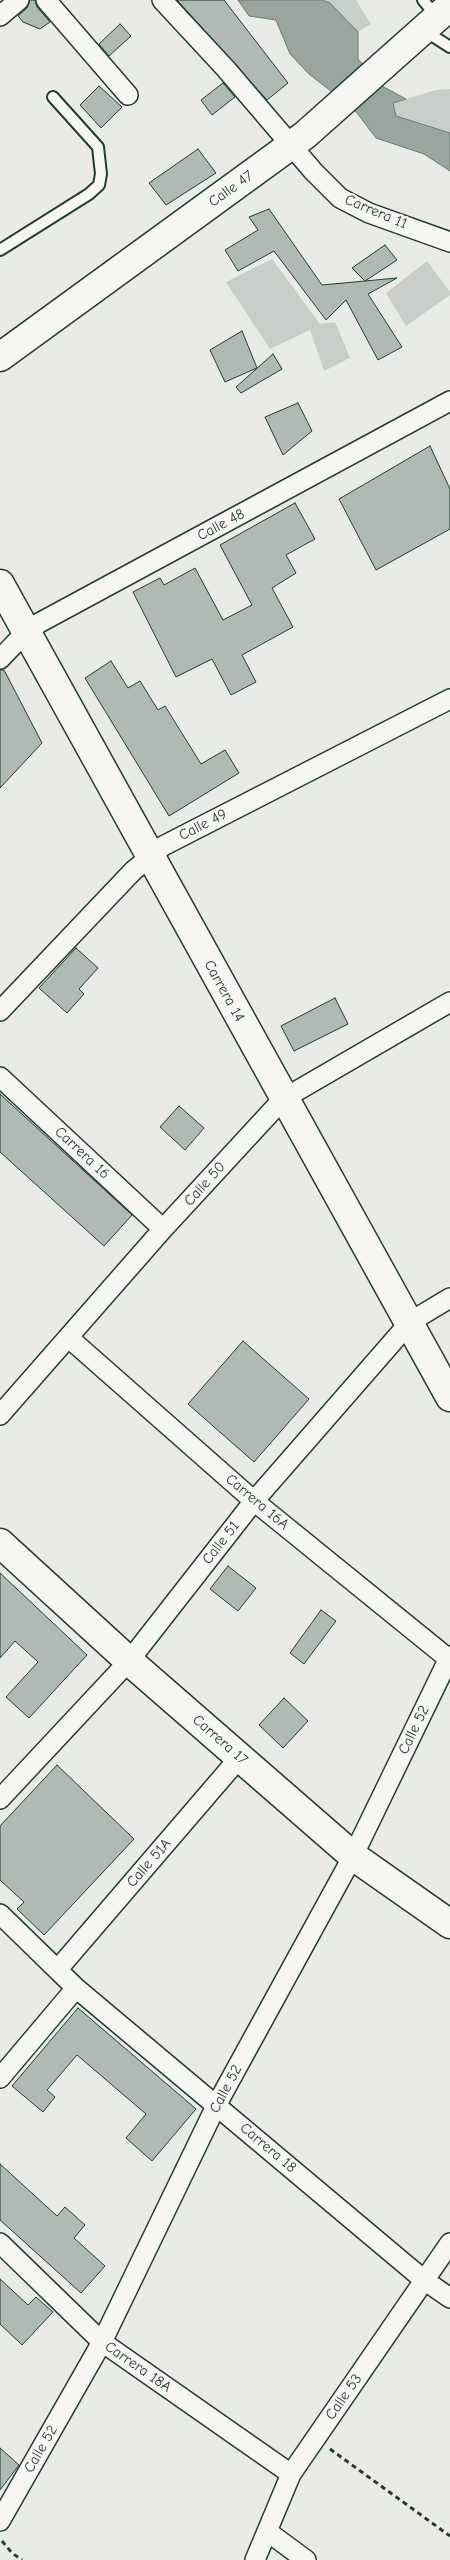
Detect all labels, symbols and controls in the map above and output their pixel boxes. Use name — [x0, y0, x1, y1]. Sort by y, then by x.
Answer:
street label: Calle 47 — [205, 167, 257, 211]
street label: Carrera 11 — [342, 191, 410, 233]
street label: Calle 48 — [194, 505, 248, 545]
street label: Calle 49 — [176, 805, 230, 845]
street label: Carrera 14 — [200, 957, 248, 1025]
street label: Carrera 16 — [51, 1123, 113, 1183]
street label: Calle 50 — [180, 1158, 230, 1210]
street label: Carrera 16A — [222, 1470, 292, 1534]
street label: Calle 51 — [198, 1518, 244, 1568]
street label: Calle 52 — [395, 1703, 433, 1757]
street label: Carrera 17 — [189, 1711, 251, 1769]
street label: Calle 51A — [123, 1835, 175, 1891]
street label: Calle 52 — [206, 2062, 246, 2116]
street label: Carrera 18 — [236, 2119, 300, 2177]
street label: Carrera 18A — [101, 2338, 175, 2396]
street label: Calle 53 — [322, 2371, 366, 2423]
street label: Calle 52 — [20, 2422, 62, 2476]

